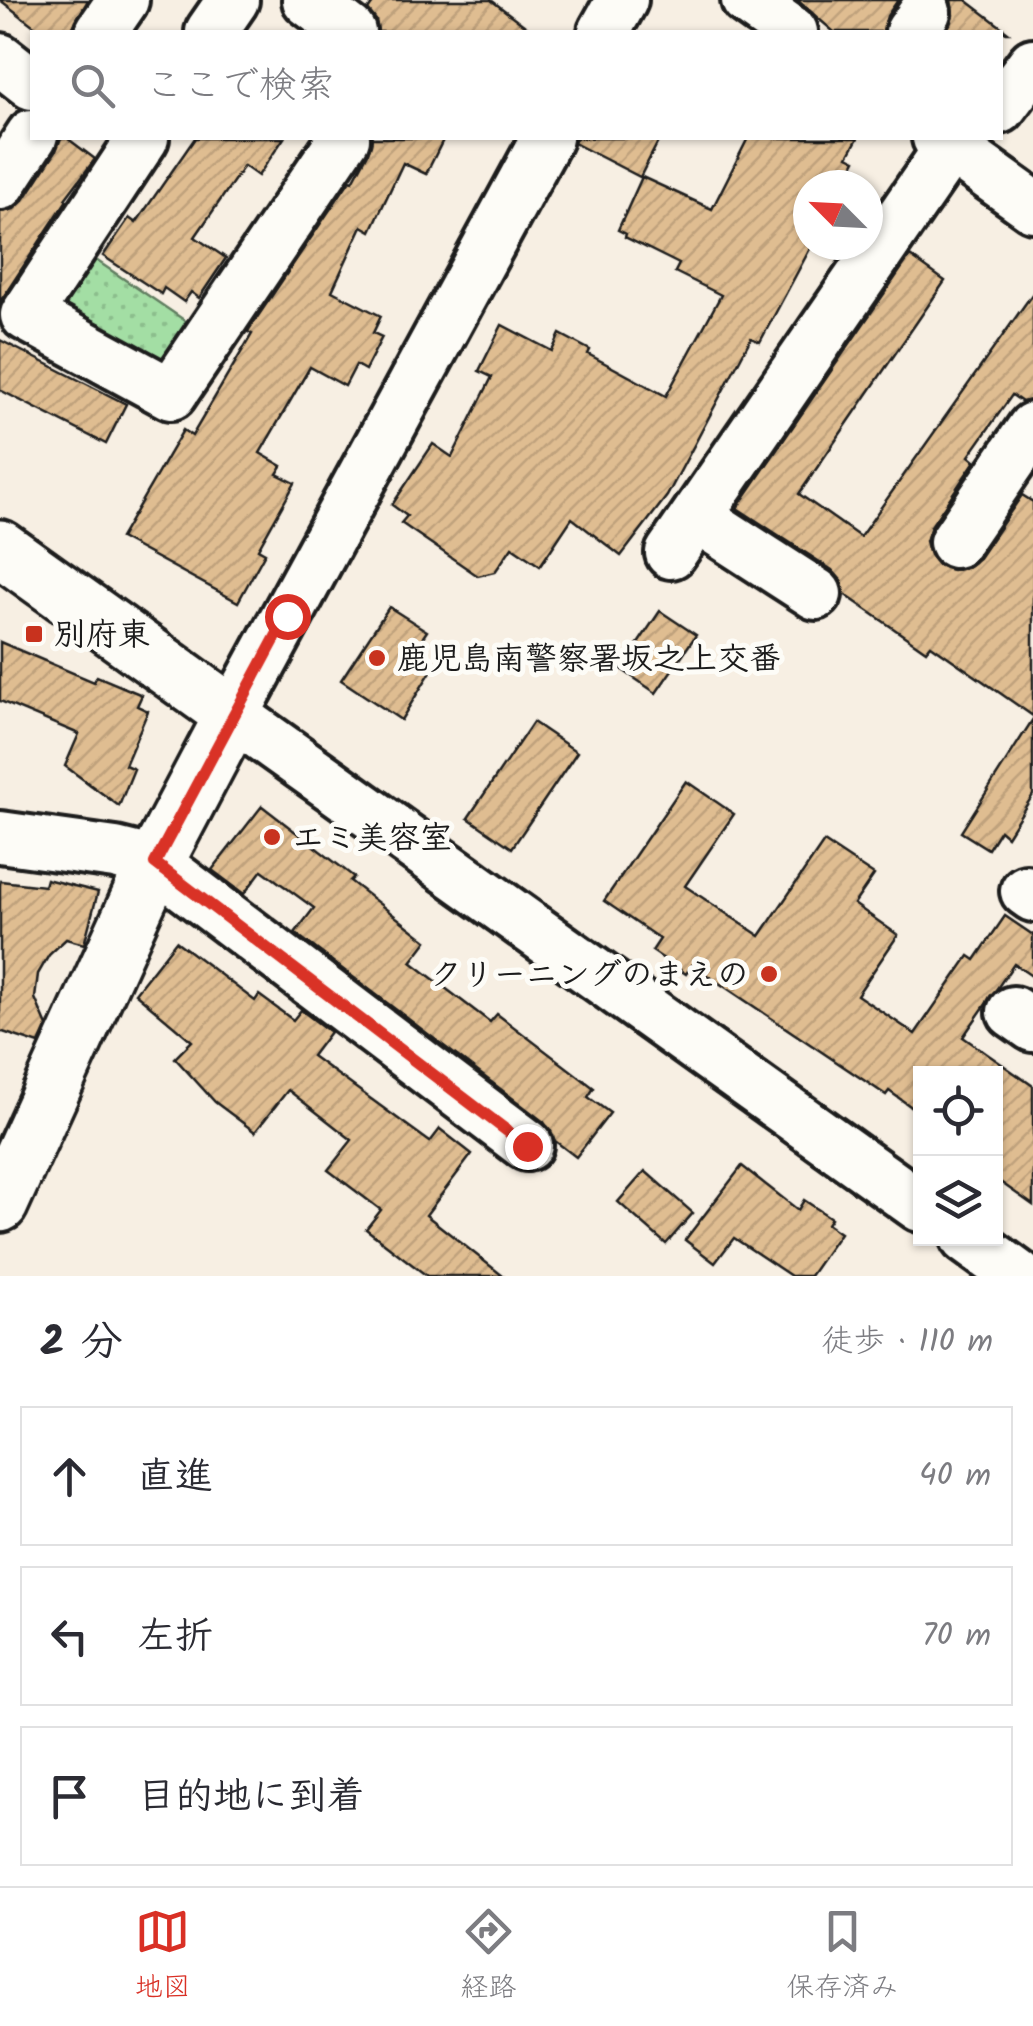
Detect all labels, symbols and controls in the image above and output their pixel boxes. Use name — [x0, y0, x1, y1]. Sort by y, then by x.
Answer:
search box — [30, 30, 1003, 140]
text: ここで検索 — [145, 57, 335, 117]
icon: search — [65, 58, 120, 113]
north arrow — [793, 170, 883, 260]
route start — [265, 594, 311, 640]
place label: 別府東 — [54, 611, 150, 662]
marker: 別府東 — [23, 623, 45, 645]
place label: 鹿児島南警察署坂之上交番 — [397, 635, 781, 686]
marker: 鹿児島南警察署坂之上交番 — [366, 647, 388, 669]
place label: エミ美容室 — [292, 814, 452, 865]
marker: エミ美容室 — [261, 826, 283, 848]
place label: クリーニングのまえの — [430, 951, 749, 1002]
marker: クリーニングのまえの — [758, 963, 780, 985]
map controls — [913, 1066, 1003, 1246]
button: locate — [913, 1066, 1003, 1156]
route end — [505, 1124, 551, 1170]
button: layers — [913, 1156, 1003, 1246]
text: 2 分 — [40, 1310, 123, 1377]
text: 徒歩 · 110 m — [821, 1317, 993, 1368]
text: 直進 — [137, 1448, 213, 1508]
icon: ahead — [42, 1449, 97, 1504]
text: 40 m — [919, 1451, 991, 1502]
text: 左折 — [137, 1608, 213, 1668]
icon: left — [42, 1609, 97, 1664]
text: 70 m — [922, 1611, 991, 1662]
text: 目的地に到着 — [137, 1768, 365, 1828]
icon: arrive — [42, 1769, 97, 1824]
tab: 地図 — [135, 1904, 191, 2011]
tab: 経路 — [460, 1904, 516, 2011]
tab: 保存済み — [786, 1904, 898, 2011]

